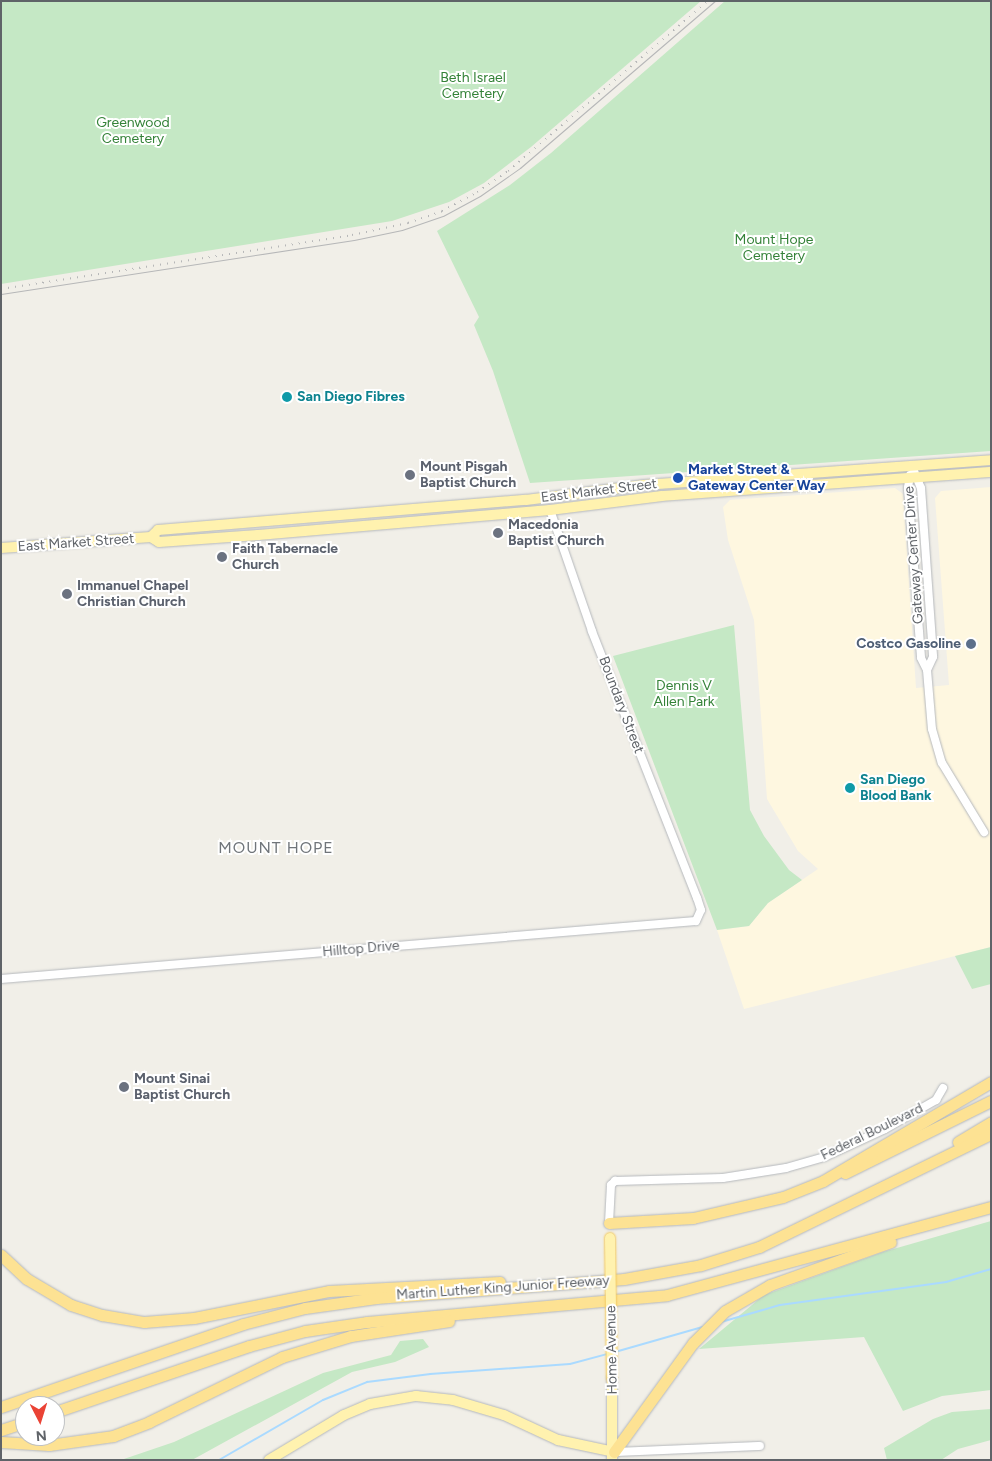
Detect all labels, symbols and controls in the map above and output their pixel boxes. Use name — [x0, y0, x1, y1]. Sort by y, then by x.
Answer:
park label: Beth Israel Cemetery — [440, 70, 506, 102]
park label: Greenwood Cemetery — [96, 115, 170, 148]
park label: Mount Hope Cemetery — [735, 232, 813, 264]
place label: San Diego Fibres — [297, 389, 405, 405]
marker: San Diego Fibres — [281, 391, 293, 403]
place label: Mount Pisgah Baptist Church — [420, 459, 516, 492]
place label: Market Street & Gateway Center Way — [688, 462, 825, 494]
marker: Mount Pisgah Baptist Church — [404, 469, 416, 481]
marker: Market Street & Gateway Center Way — [672, 472, 684, 484]
street label: East Market Street — [540, 476, 658, 506]
street label: Gateway Center Drive — [901, 485, 927, 625]
place label: Macedonia Baptist Church — [508, 517, 604, 550]
marker: Macedonia Baptist Church — [492, 527, 504, 539]
street label: East Market Street — [17, 531, 135, 555]
place label: Faith Tabernacle Church — [232, 541, 338, 574]
marker: Faith Tabernacle Church — [216, 551, 228, 563]
place label: Immanuel Chapel Christian Church — [77, 578, 189, 610]
marker: Immanuel Chapel Christian Church — [61, 588, 73, 600]
place label: Costco Gasoline — [856, 636, 961, 652]
marker: Costco Gasoline — [965, 638, 977, 650]
street label: Boundary Street — [595, 654, 647, 756]
park label: Dennis V Allen Park — [653, 678, 715, 710]
place label: San Diego Blood Bank — [860, 772, 931, 804]
marker: San Diego Blood Bank — [844, 782, 856, 794]
district label: MOUNT HOPE — [217, 838, 335, 858]
street label: Hilltop Drive — [322, 937, 400, 961]
place label: Mount Sinai Baptist Church — [134, 1071, 230, 1104]
marker: Mount Sinai Baptist Church — [118, 1081, 130, 1093]
street label: Federal Boulevard — [818, 1100, 926, 1164]
street label: Martin Luther King Junior Freeway — [396, 1272, 610, 1304]
street label: Home Avenue — [603, 1305, 621, 1395]
north arrow — [15, 1396, 65, 1446]
text: N — [35, 1427, 47, 1444]

